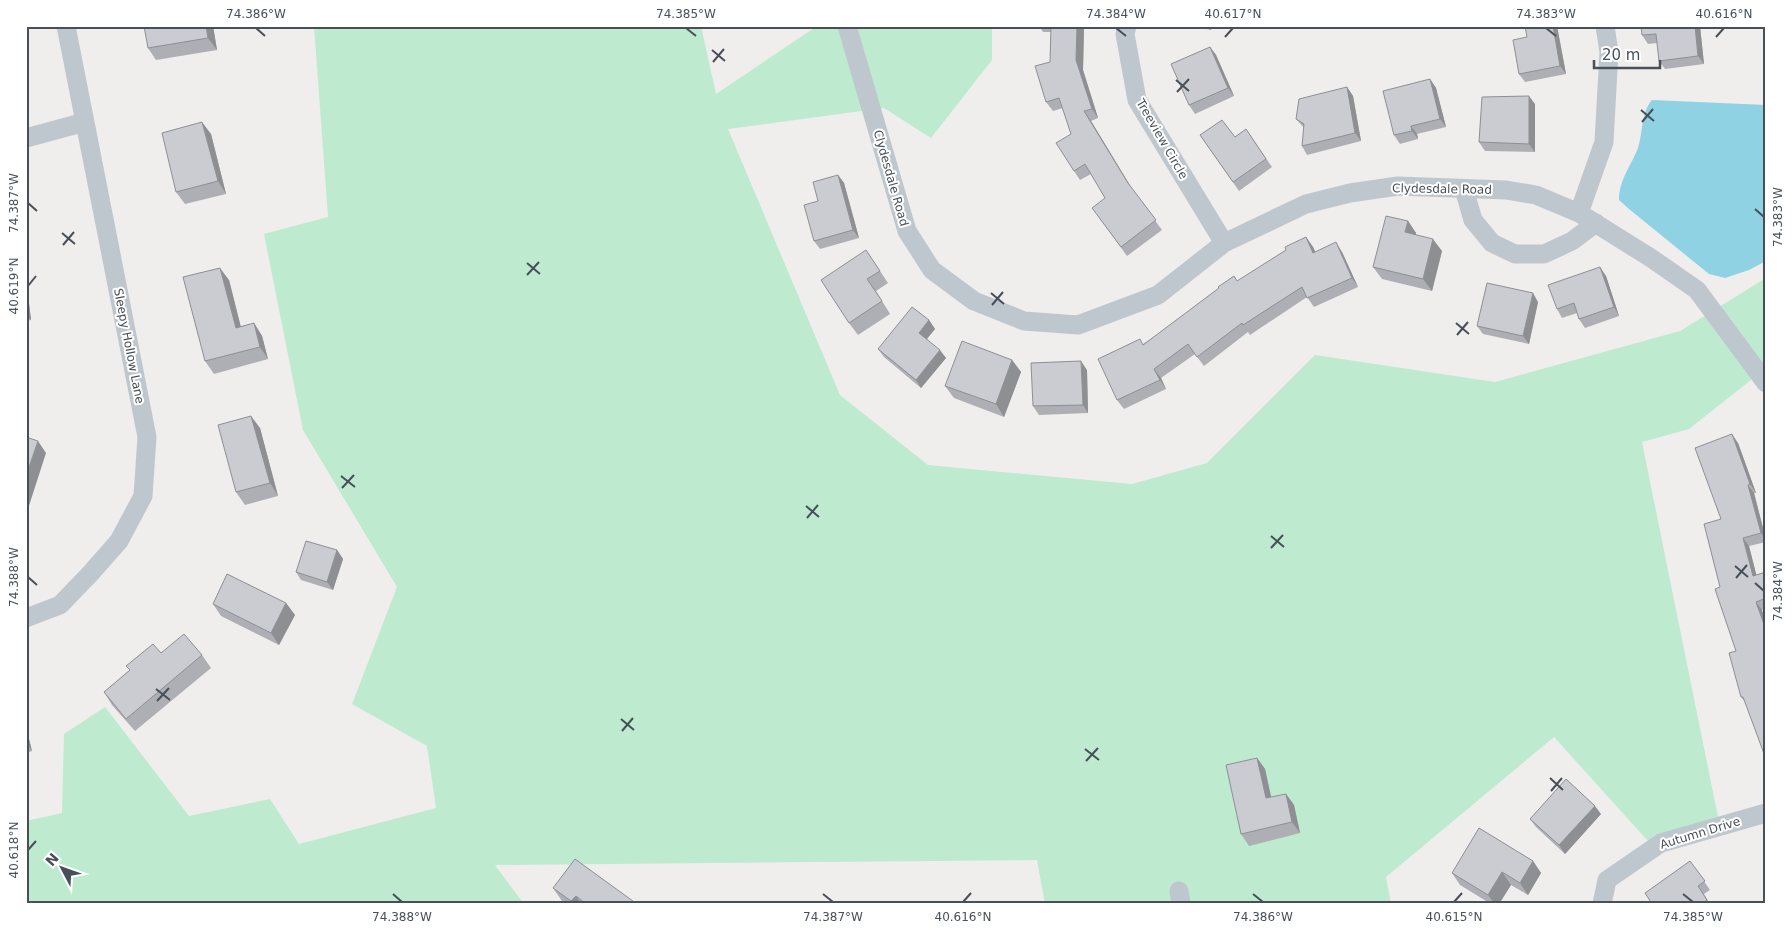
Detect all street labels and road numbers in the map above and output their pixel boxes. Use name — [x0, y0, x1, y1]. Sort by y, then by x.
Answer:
street label: Treeview Circle — [1133, 96, 1191, 182]
street label: Clydesdale Road — [871, 128, 911, 228]
street label: Clydesdale Road — [1392, 181, 1492, 197]
street label: Sleepy Hollow Lane — [111, 287, 147, 405]
street label: Autumn Drive — [1658, 814, 1742, 852]

